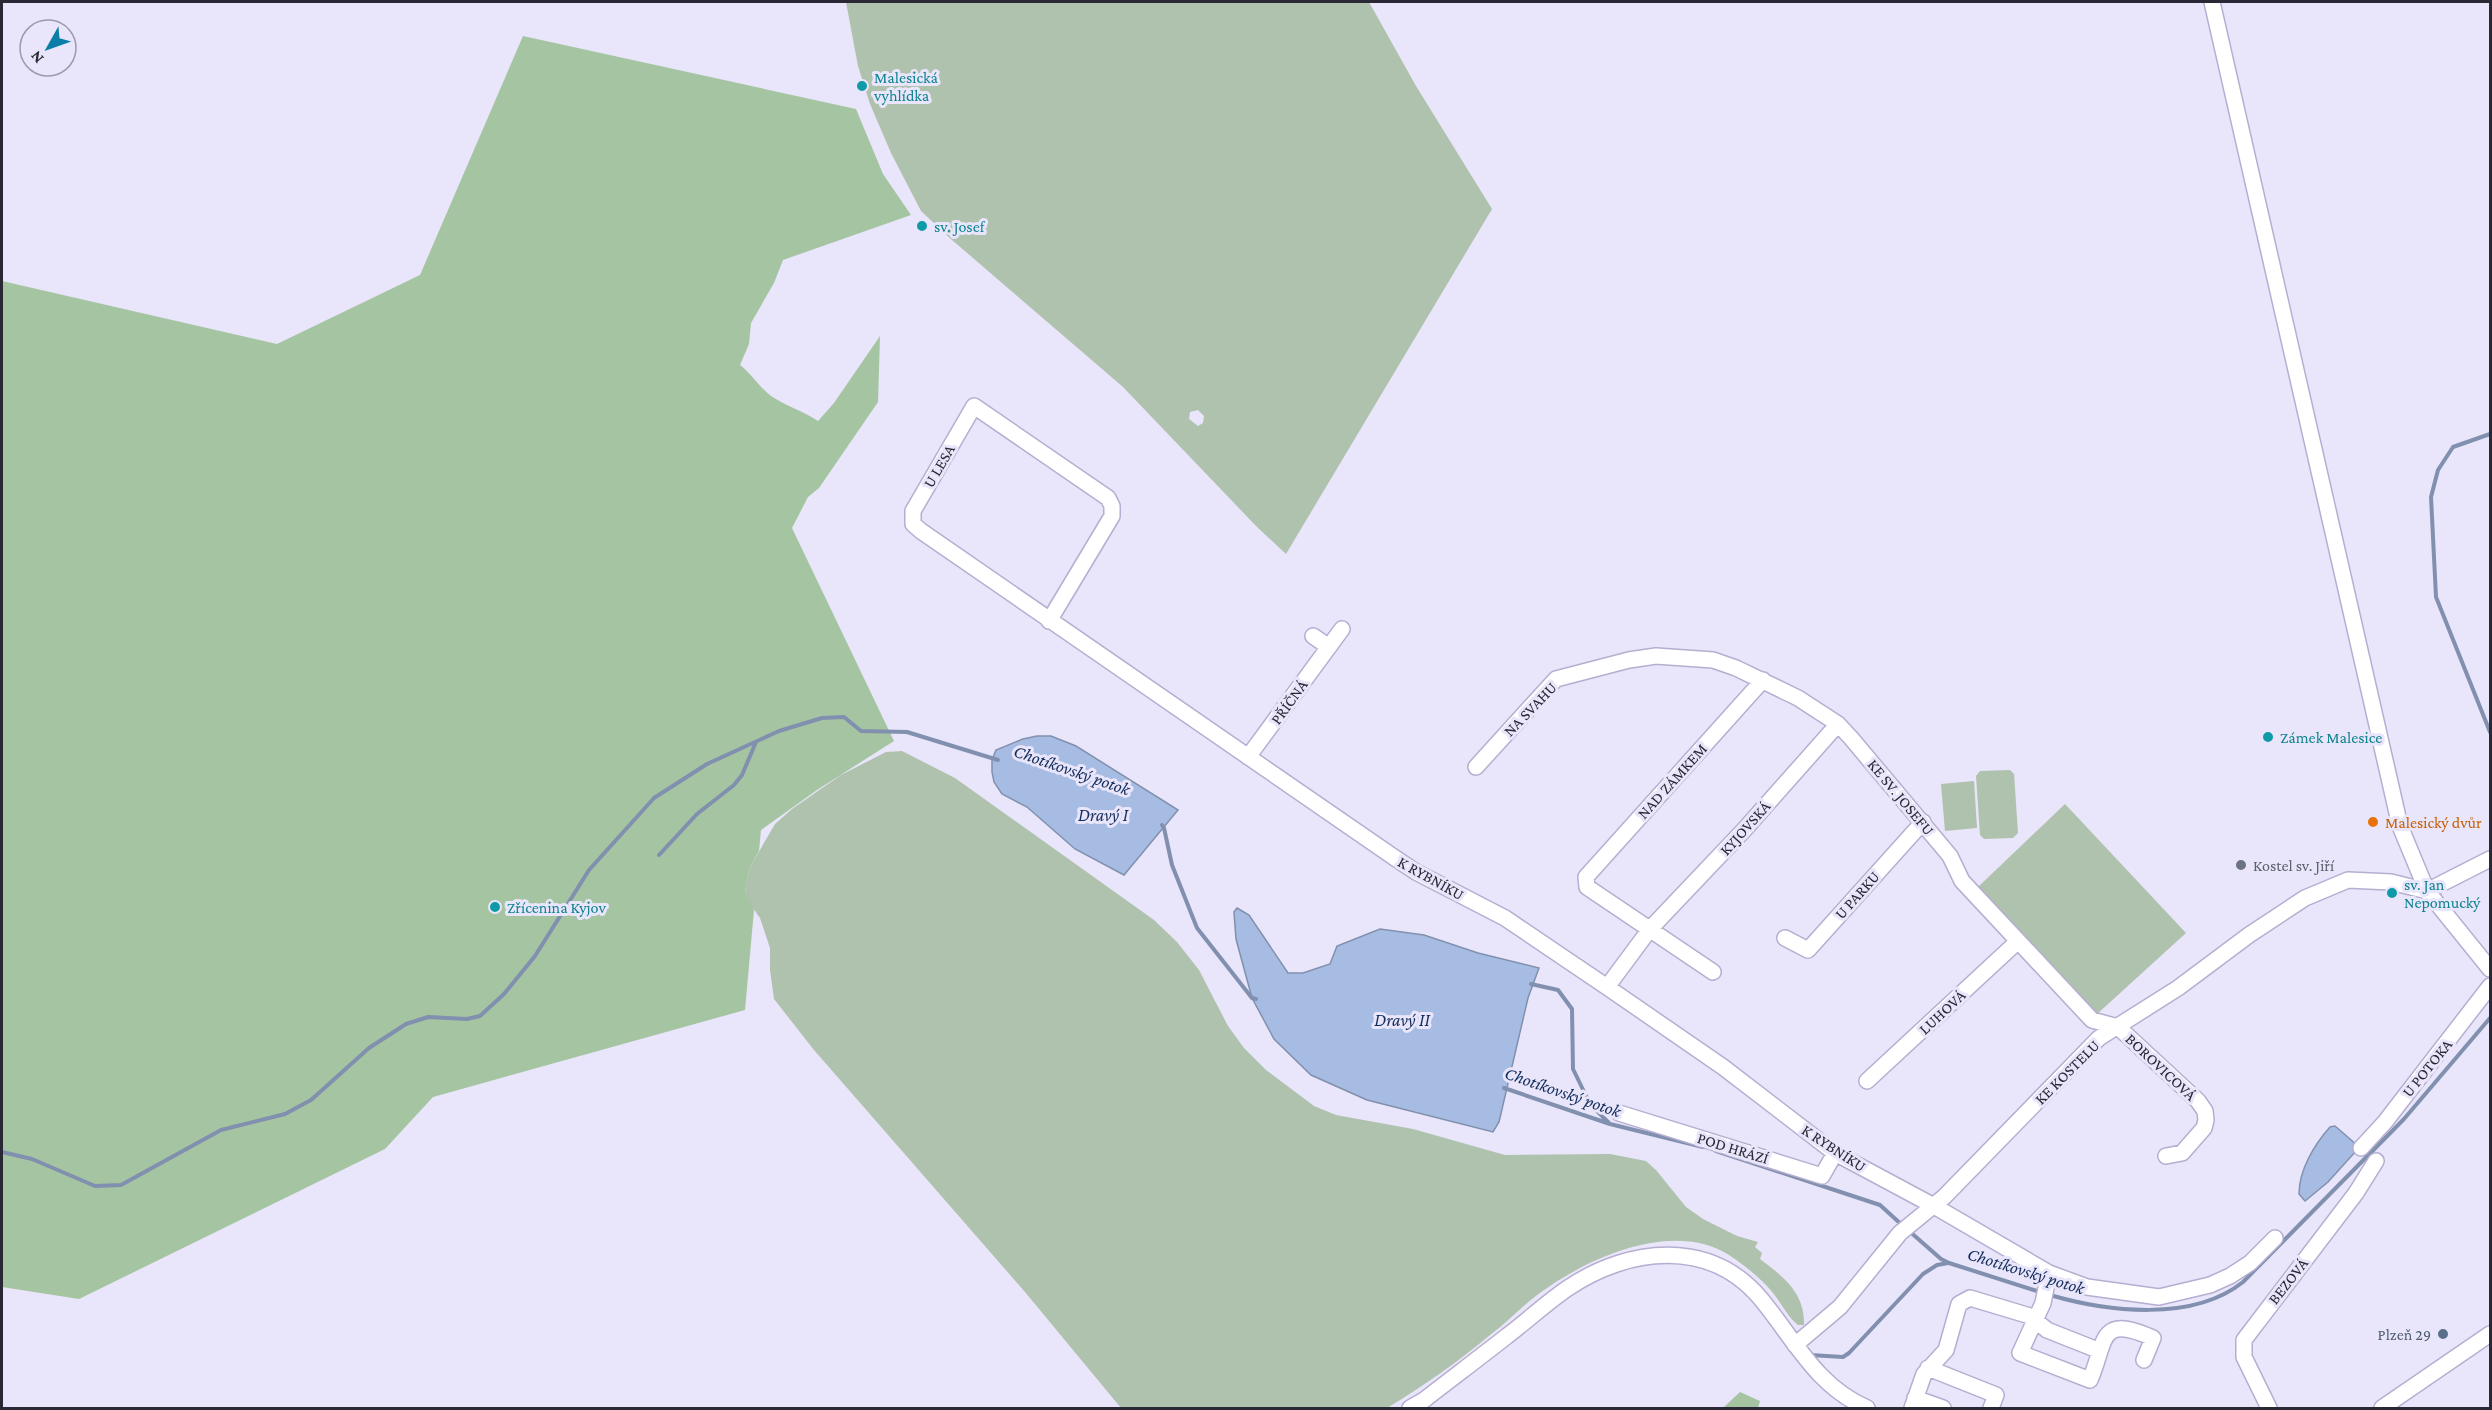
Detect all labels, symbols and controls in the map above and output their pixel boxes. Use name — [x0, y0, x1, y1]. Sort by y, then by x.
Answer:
north arrow — [18, 18, 78, 78]
text: N — [27, 48, 47, 67]
place label: Malesická vyhlídka — [873, 69, 939, 105]
marker: Malesická vyhlídka — [855, 79, 869, 93]
place label: sv. Josef — [934, 218, 986, 236]
marker: sv. Josef — [915, 219, 929, 233]
street label: U LESA — [920, 441, 958, 490]
street label: PŘÍČNÁ — [1267, 676, 1311, 728]
street label: NA SVAHU — [1500, 679, 1560, 739]
place label: Zámek Malesice — [2280, 729, 2382, 746]
marker: Zámek Malesice — [2261, 730, 2275, 744]
street label: NAD ZÁMKEM — [1634, 740, 1710, 822]
water label: Chotíkovský potok — [1011, 741, 1134, 800]
street label: KE SV. JOSEFU — [1864, 756, 1938, 839]
street label: KYJOVSKÁ — [1716, 797, 1775, 859]
water label: Dravý I — [1078, 805, 1129, 825]
place label: Malesický dvůr — [2385, 814, 2482, 832]
marker: Malesický dvůr — [2366, 815, 2380, 829]
street label: K RYBNÍKU — [1395, 853, 1467, 903]
place label: Kostel sv. Jiří — [2253, 857, 2335, 875]
marker: Kostel sv. Jiří — [2234, 858, 2248, 872]
street label: U PARKU — [1831, 868, 1883, 922]
place label: sv. Jan Nepomucký — [2404, 876, 2481, 912]
marker: sv. Jan Nepomucký — [2385, 886, 2399, 900]
place label: Zřícenina Kyjov — [507, 899, 606, 917]
marker: Zřícenina Kyjov — [488, 900, 502, 914]
street label: LUHOVÁ — [1915, 986, 1969, 1038]
water label: Dravý II — [1374, 1010, 1430, 1030]
street label: BOROVICOVÁ — [2122, 1030, 2200, 1105]
street label: U POTOKA — [2399, 1035, 2456, 1100]
street label: KE KOSTELU — [2031, 1036, 2103, 1108]
water label: Chotíkovský potok — [1502, 1063, 1625, 1122]
street label: K RYBNÍKU — [1799, 1121, 1869, 1175]
street label: POD HRÁZÍ — [1695, 1129, 1771, 1167]
water label: Chotíkovský potok — [1965, 1244, 2088, 1299]
street label: BEZOVÁ — [2265, 1254, 2312, 1307]
place label: Plzeň 29 — [2378, 1326, 2431, 1343]
marker: Plzeň 29 — [2436, 1327, 2450, 1341]

